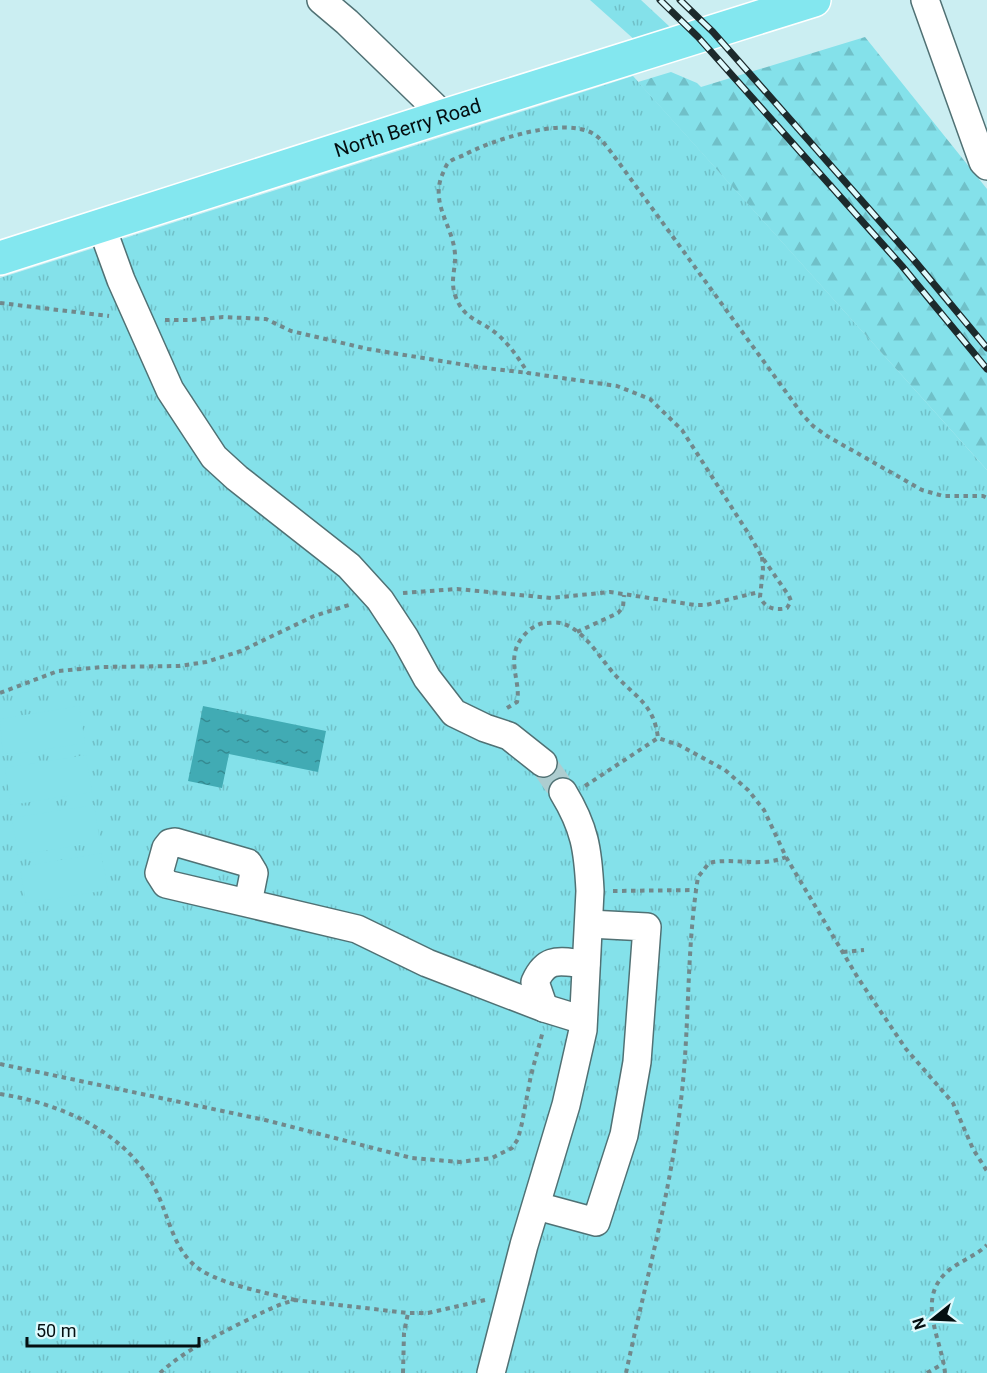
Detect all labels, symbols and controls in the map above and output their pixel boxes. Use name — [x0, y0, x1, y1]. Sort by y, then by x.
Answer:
street label: North Berry Road — [331, 93, 484, 162]
north arrow — [903, 1289, 963, 1349]
scale bar — [27, 1310, 200, 1348]
text: N — [908, 1315, 930, 1332]
text: 50 m — [36, 1320, 76, 1341]

